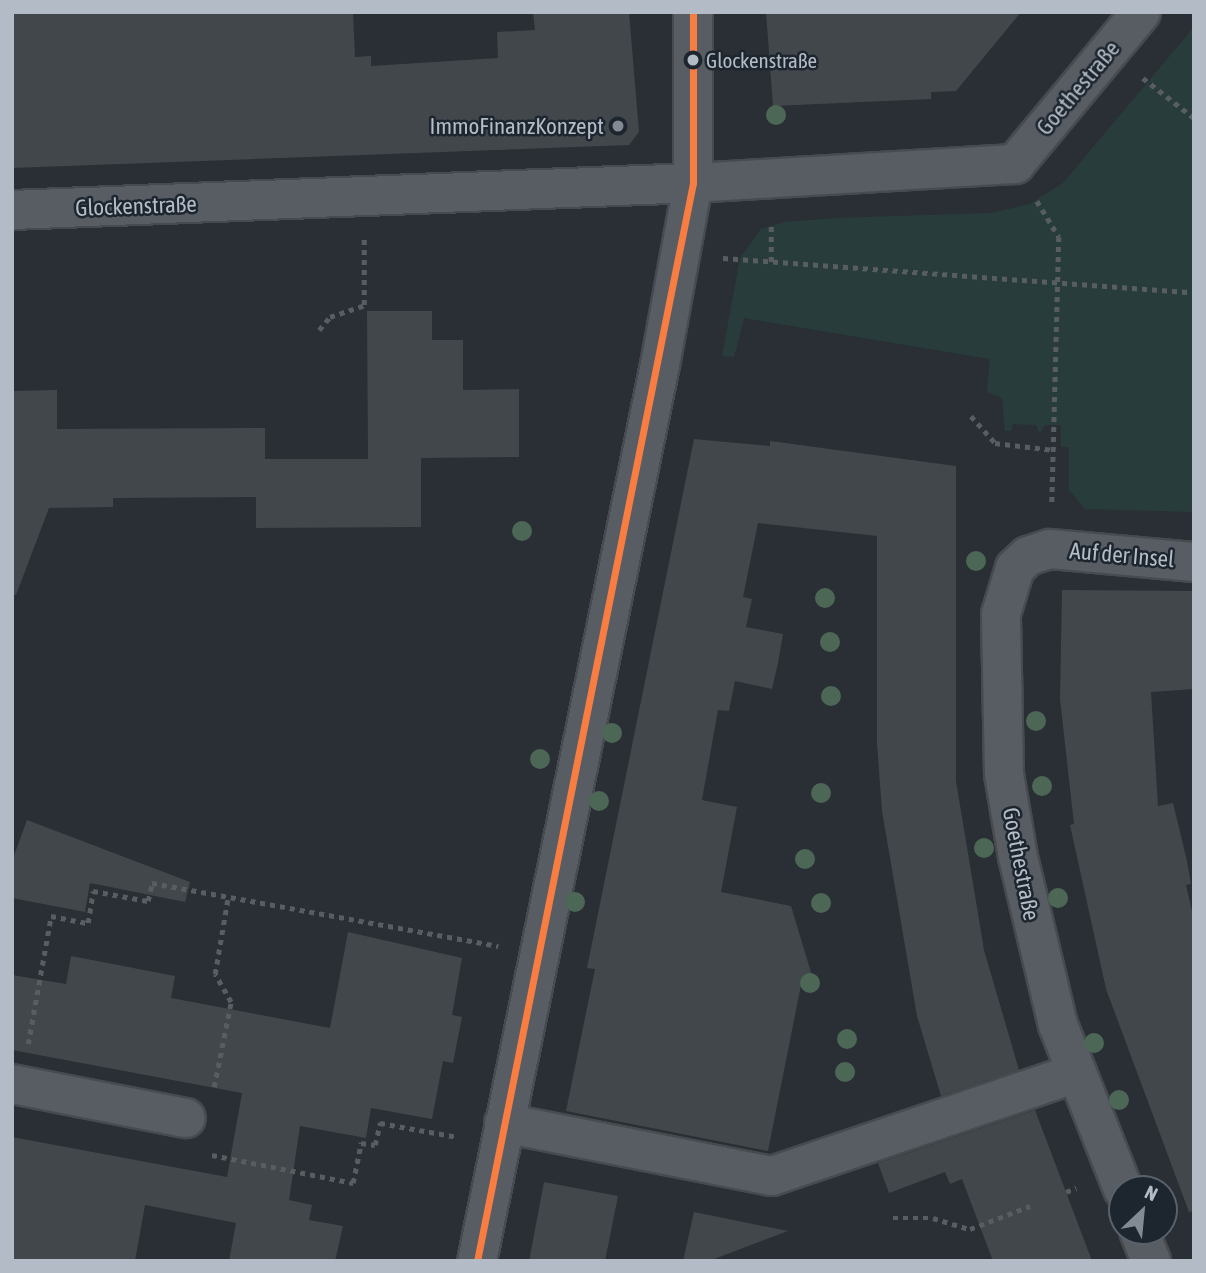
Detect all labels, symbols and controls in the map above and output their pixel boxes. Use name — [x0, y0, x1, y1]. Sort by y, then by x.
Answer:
street label: Goethestraße — [1031, 35, 1125, 141]
place label: Glockenstraße — [706, 47, 817, 73]
marker: Glockenstraße — [686, 53, 700, 67]
place label: ImmoFinanzKonzept — [430, 112, 604, 140]
marker: ImmoFinanzKonzept — [610, 118, 626, 134]
street label: Glockenstraße — [75, 190, 197, 222]
street label: Auf der Insel — [1069, 537, 1175, 573]
street label: Goethestraße — [997, 805, 1045, 923]
north arrow — [1108, 1175, 1178, 1245]
text: N — [1141, 1181, 1161, 1205]

